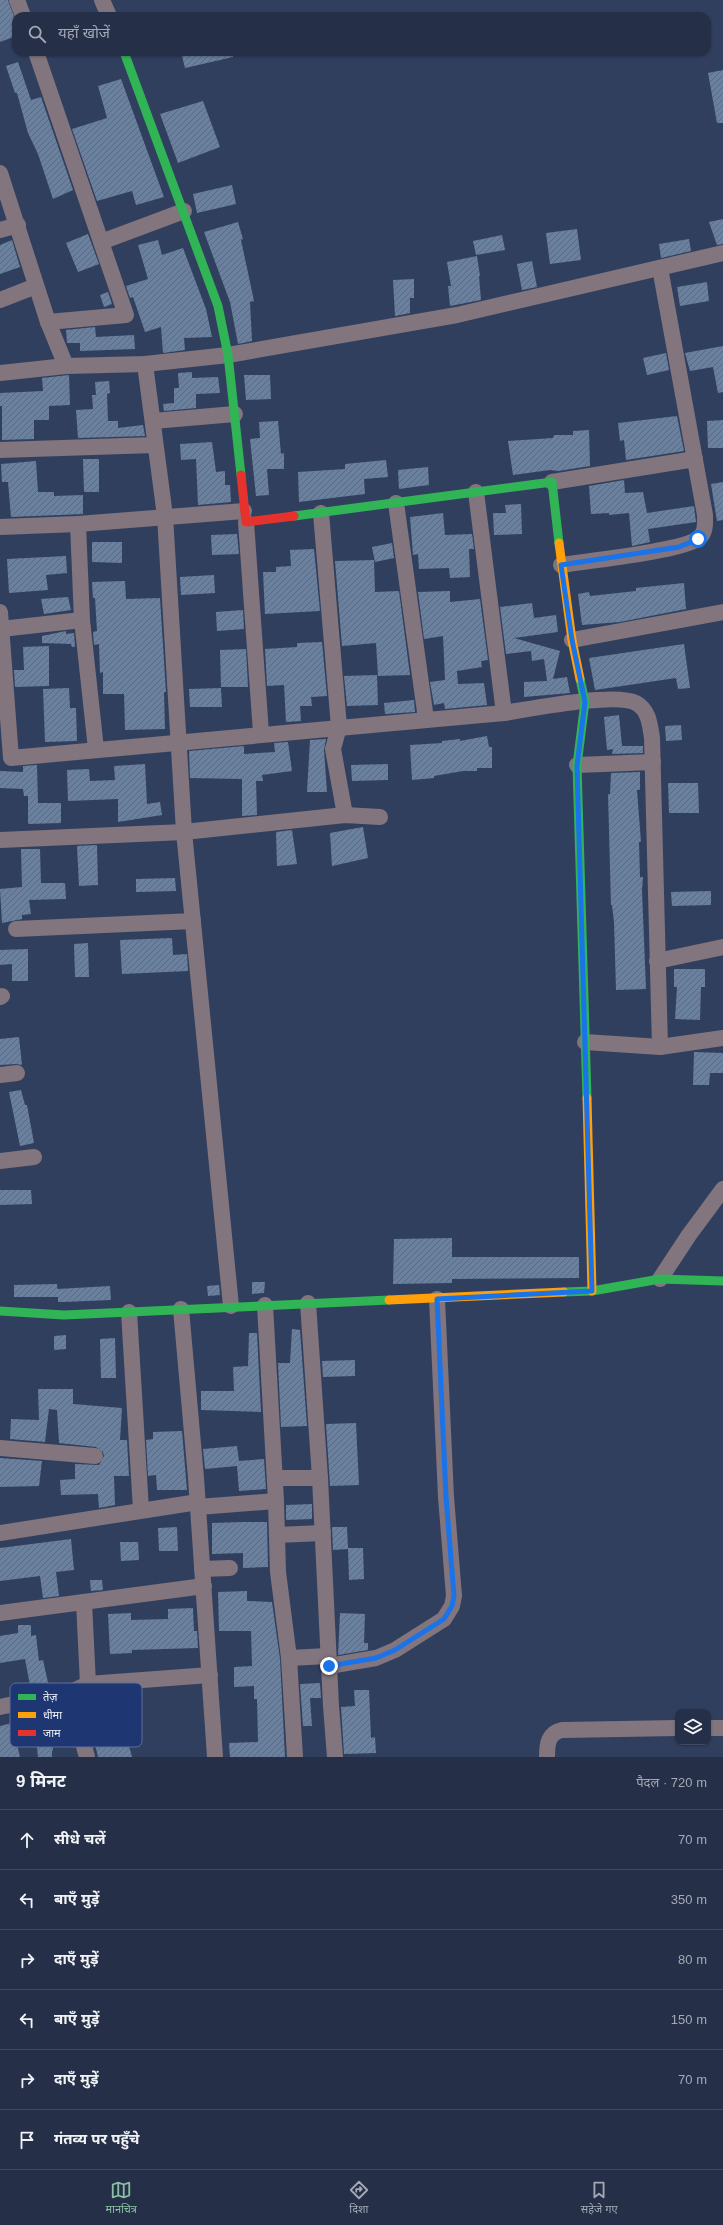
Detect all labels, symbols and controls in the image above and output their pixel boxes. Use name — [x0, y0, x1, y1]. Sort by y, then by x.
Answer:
search box — [12, 12, 711, 56]
icon: search — [26, 23, 48, 45]
text: यहाँ खोजें — [58, 24, 110, 41]
route start — [689, 530, 707, 548]
route end — [320, 1657, 338, 1675]
legend — [10, 1683, 142, 1747]
text: तेज़ — [43, 1691, 58, 1703]
text: धीमा — [43, 1709, 62, 1721]
map controls — [675, 1709, 711, 1745]
button: layers — [675, 1709, 711, 1745]
text: जाम — [43, 1727, 61, 1739]
text: 9 मिनट — [16, 1772, 66, 1791]
text: पैदल · 720 m — [636, 1775, 707, 1790]
icon: ahead — [16, 1829, 38, 1851]
text: सीधे चलें — [54, 1830, 105, 1847]
text: 70 m — [678, 1832, 707, 1847]
icon: left — [16, 1889, 38, 1911]
text: बाएँ मुड़ें — [54, 1890, 99, 1907]
text: 350 m — [671, 1892, 707, 1907]
icon: right — [16, 1949, 38, 1971]
text: दाएँ मुड़ें — [54, 1950, 98, 1967]
text: 80 m — [678, 1952, 707, 1967]
icon: left — [16, 2009, 38, 2031]
text: बाएँ मुड़ें — [54, 2010, 99, 2027]
text: 150 m — [671, 2012, 707, 2027]
icon: right — [16, 2069, 38, 2091]
text: दाएँ मुड़ें — [54, 2070, 98, 2087]
text: 70 m — [678, 2072, 707, 2087]
icon: arrive — [16, 2129, 38, 2151]
text: गंतव्य पर पहुँचे — [54, 2130, 139, 2147]
tab: मानचित्र — [105, 2179, 137, 2217]
tab: दिशा — [348, 2179, 370, 2217]
tab: सहेजे गए — [581, 2179, 618, 2217]

